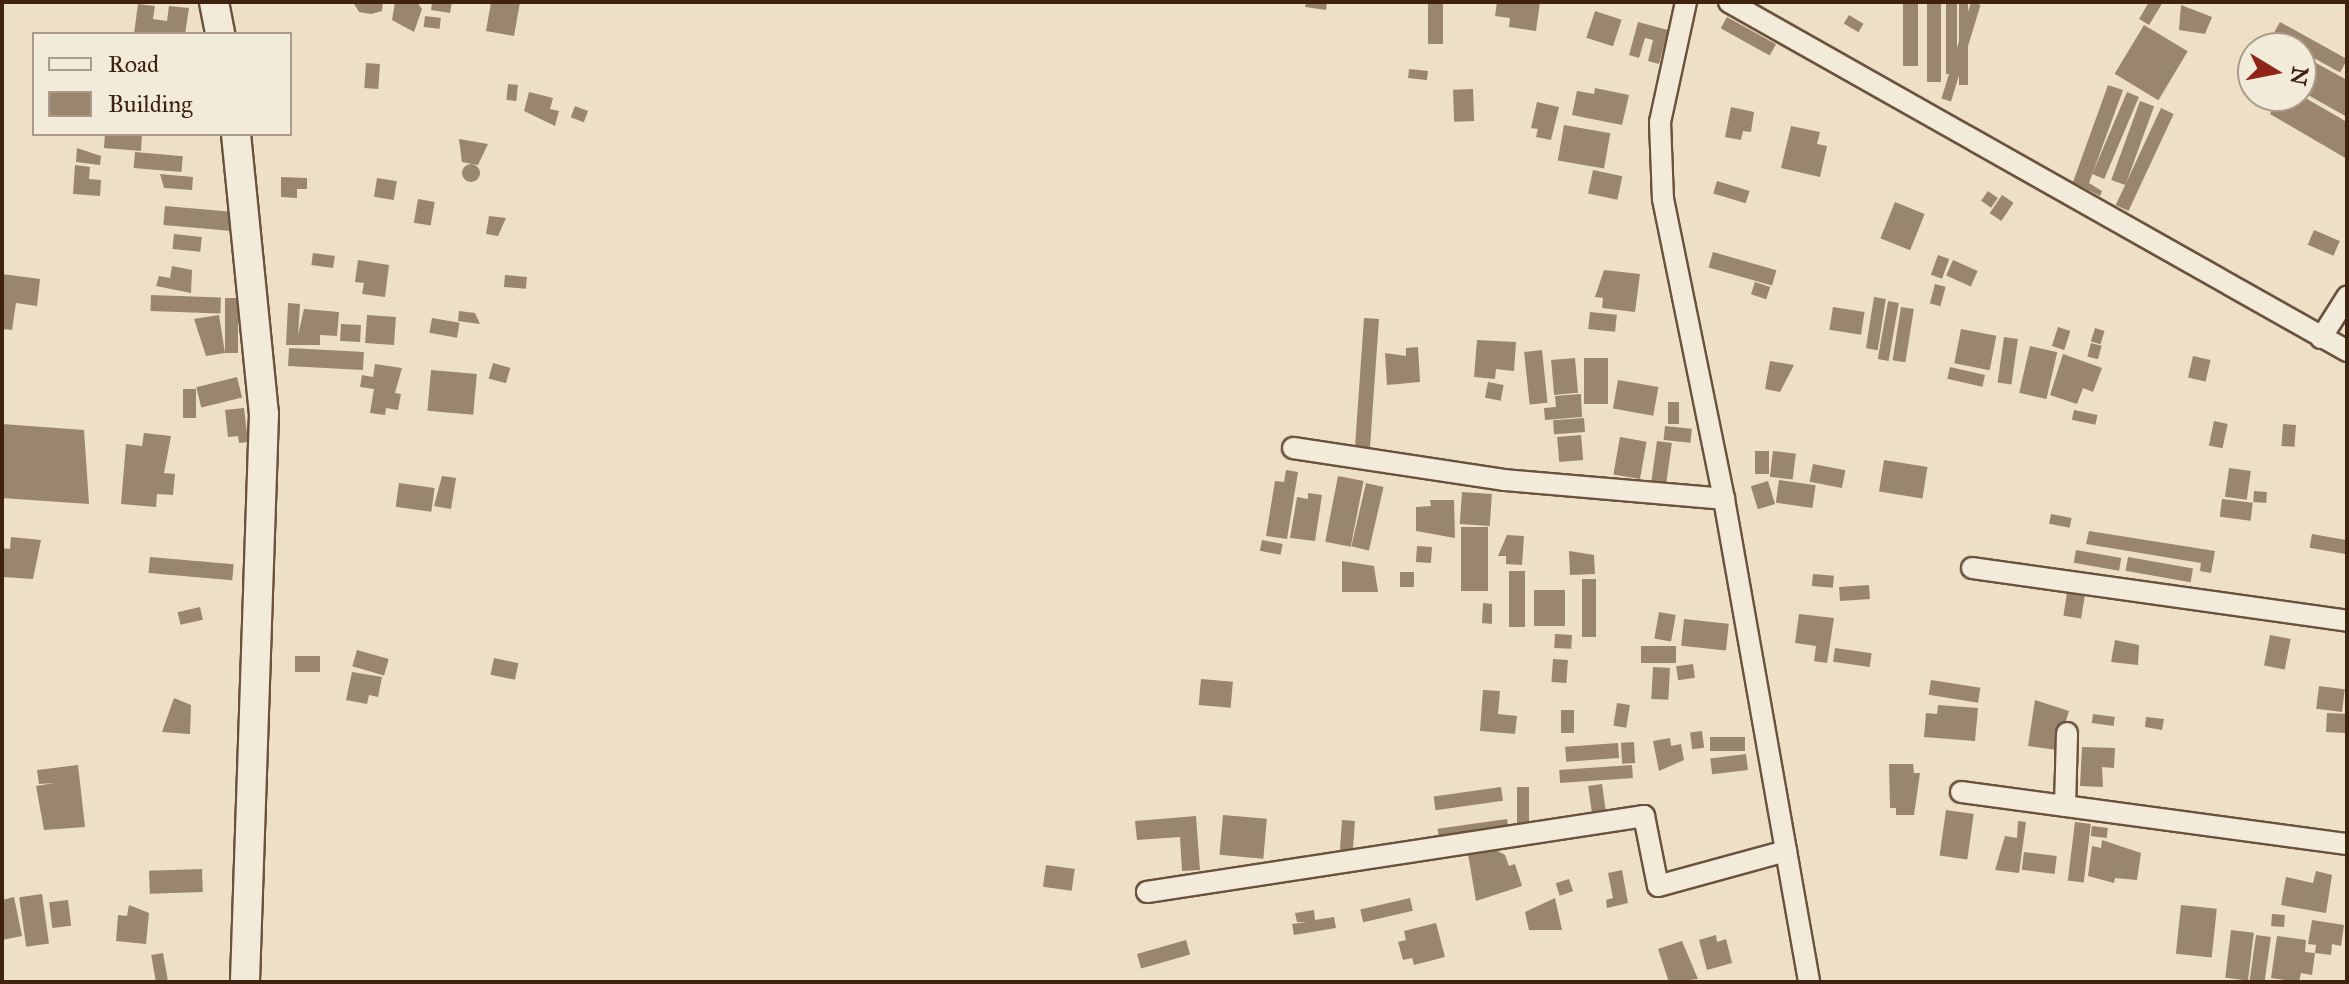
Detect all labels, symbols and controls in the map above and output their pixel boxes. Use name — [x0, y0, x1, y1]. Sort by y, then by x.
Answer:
legend — [32, 32, 292, 136]
north arrow — [2237, 32, 2317, 112]
text: Road — [108, 49, 159, 79]
text: N — [2284, 64, 2314, 87]
text: Building — [108, 89, 193, 119]

